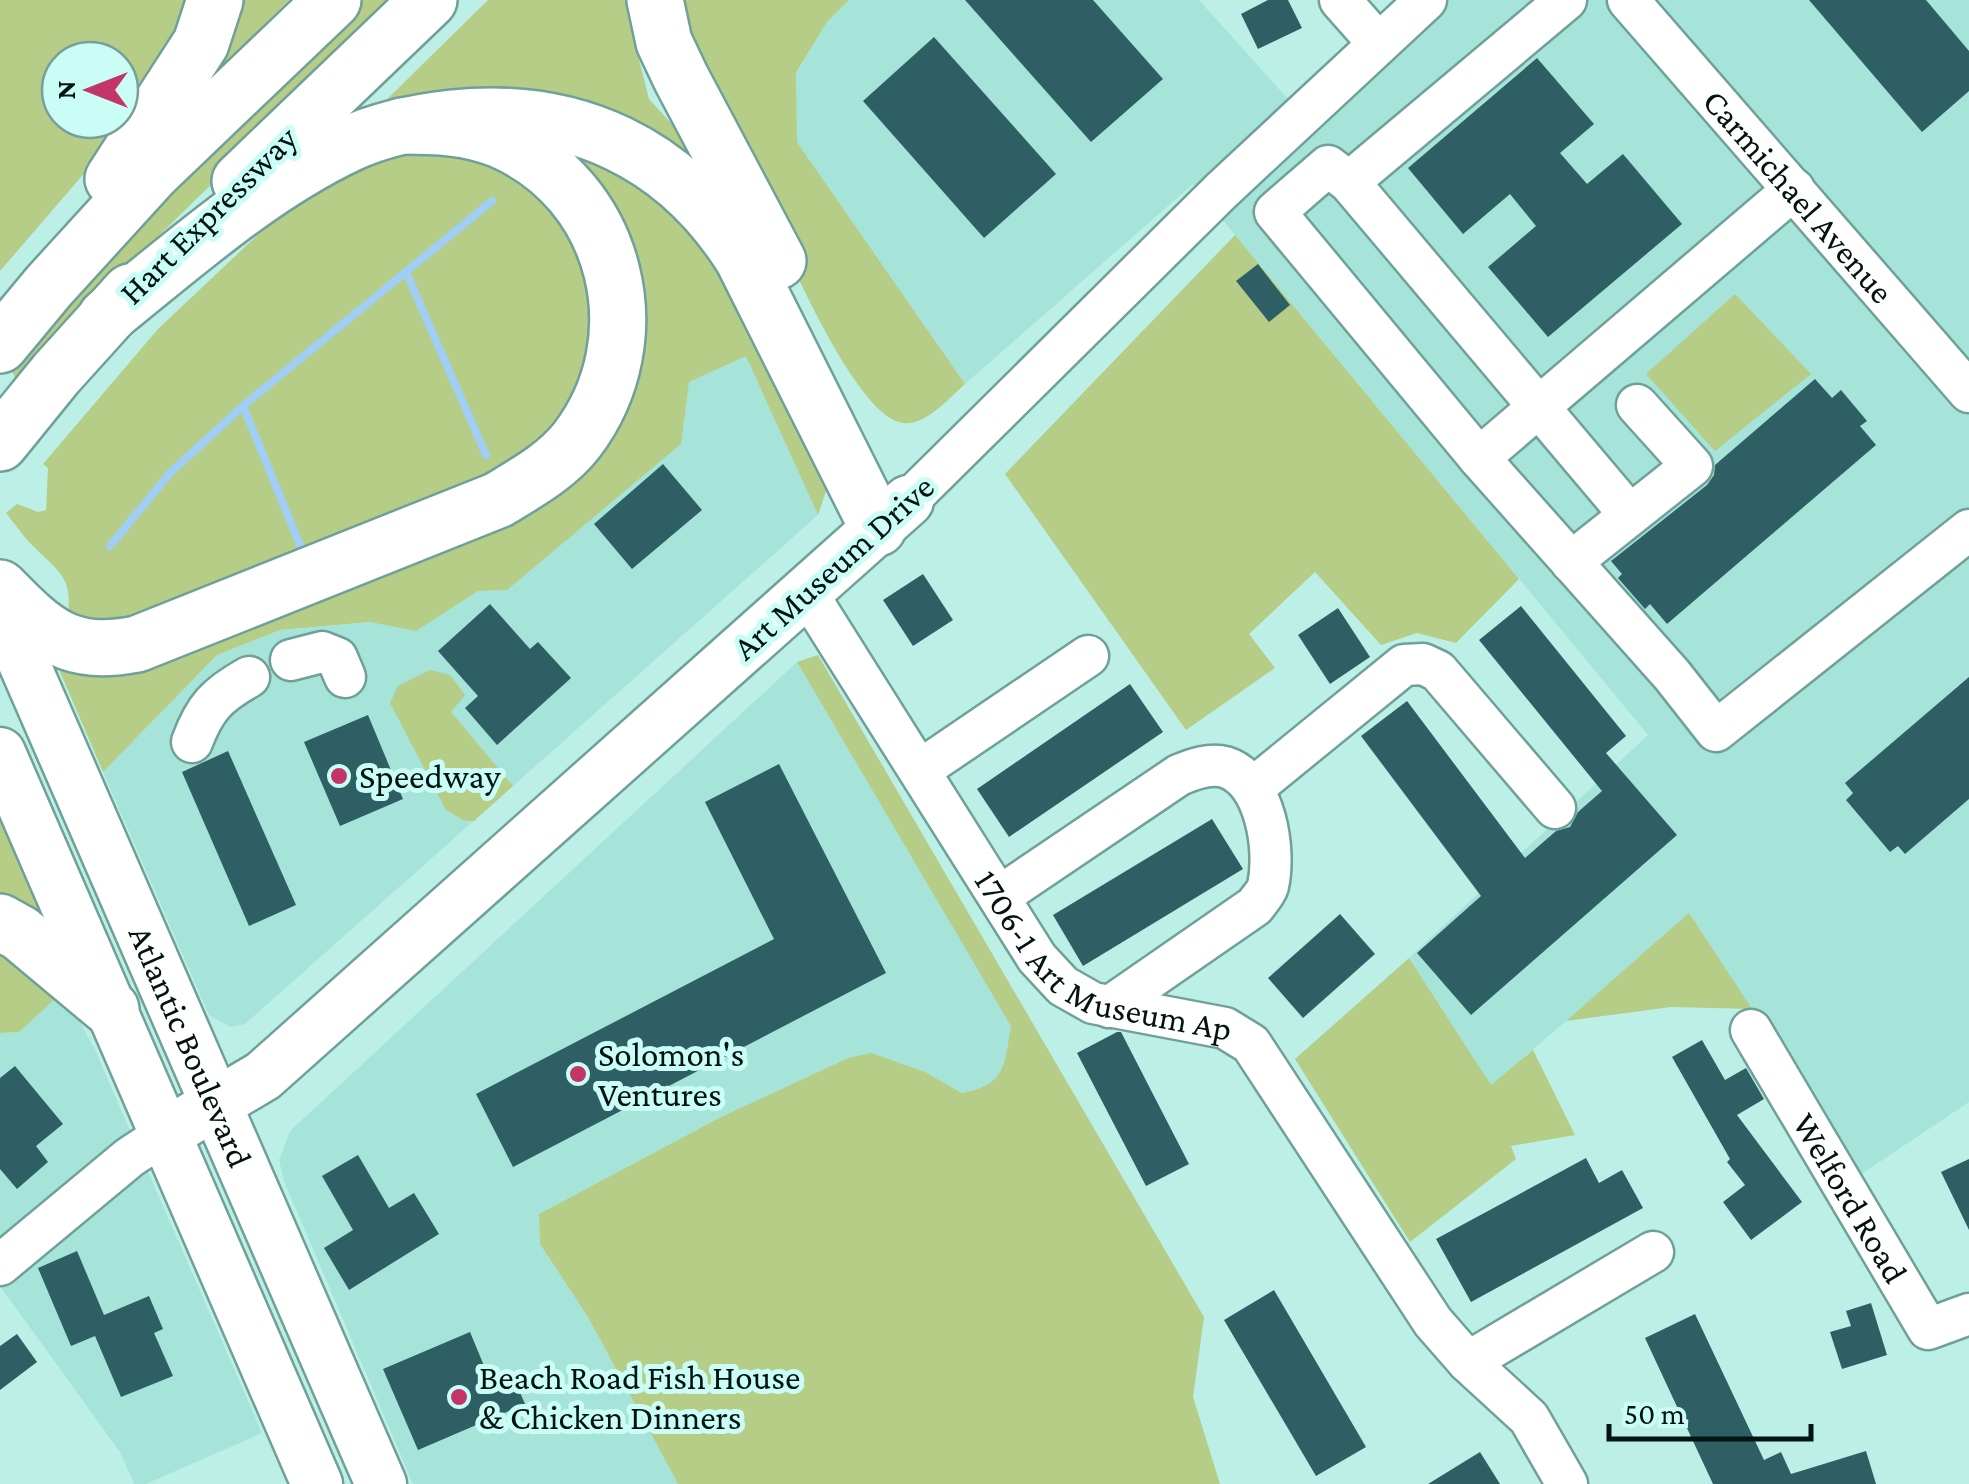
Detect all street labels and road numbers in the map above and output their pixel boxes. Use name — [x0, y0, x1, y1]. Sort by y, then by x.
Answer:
street label: Carmichael Avenue — [1695, 82, 1902, 311]
street label: Hart Expressway — [111, 118, 306, 312]
street label: Art Museum Drive — [725, 467, 942, 668]
street label: 1706-1 Art Museum Ap — [967, 863, 1235, 1049]
street label: Atlantic Boulevard — [121, 920, 260, 1173]
street label: Welford Road — [1785, 1106, 1915, 1290]

